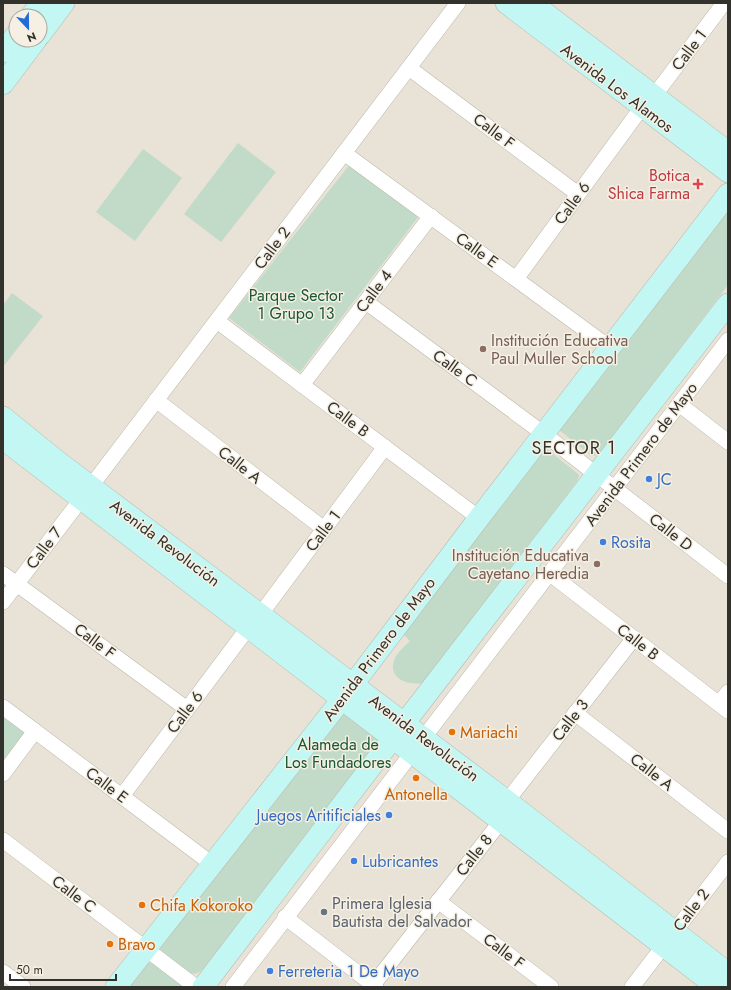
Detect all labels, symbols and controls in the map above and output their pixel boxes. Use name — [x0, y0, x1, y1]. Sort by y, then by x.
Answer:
north arrow — [8, 8, 48, 48]
street label: Calle 1 — [666, 25, 712, 75]
text: N — [25, 28, 39, 46]
street label: Avenida Los Alamos — [556, 38, 678, 138]
street label: Calle F — [468, 108, 520, 154]
place label: Botica Shica Farma — [608, 164, 690, 205]
street label: Calle 6 — [549, 177, 595, 229]
marker: Botica Shica Farma — [693, 179, 703, 189]
street label: Calle 2 — [248, 222, 296, 274]
street label: Calle E — [451, 227, 503, 273]
street label: Calle 4 — [350, 265, 398, 317]
park label: Parque Sector 1 Grupo 13 — [249, 284, 344, 325]
place label: Institución Educativa Paul Muller School — [491, 329, 628, 370]
street label: Calle C — [428, 344, 482, 392]
marker: Institución Educativa Paul Muller School — [478, 344, 488, 354]
street label: Avenida Primero de Mayo — [579, 377, 703, 531]
street label: Calle B — [322, 395, 374, 443]
district label: SECTOR 1 — [532, 435, 616, 461]
street label: Calle A — [213, 441, 267, 490]
place label: JC — [655, 468, 672, 491]
marker: JC — [644, 474, 654, 484]
street label: Avenida Revolución — [105, 494, 225, 592]
street label: Calle 1 — [300, 506, 346, 556]
street label: Calle D — [644, 508, 698, 557]
street label: Calle 7 — [21, 522, 68, 574]
place label: Rosita — [611, 531, 651, 554]
marker: Rosita — [598, 537, 608, 547]
place label: Institución Educativa Cayetano Heredia — [452, 544, 589, 585]
marker: Institución Educativa Cayetano Heredia — [592, 559, 602, 569]
street label: Avenida Primero de Mayo — [317, 572, 441, 726]
street label: Calle F — [69, 618, 121, 664]
street label: Calle B — [612, 618, 664, 666]
street label: Calle 6 — [161, 686, 209, 738]
street label: Avenida Revolución — [364, 689, 484, 787]
street label: Calle 3 — [546, 694, 594, 746]
place label: Mariachi — [460, 721, 518, 744]
marker: Mariachi — [447, 727, 457, 737]
park label: Alameda de Los Fundadores — [285, 733, 391, 774]
street label: Calle A — [625, 748, 679, 797]
street label: Calle E — [81, 761, 133, 809]
marker: Antonella — [411, 773, 421, 783]
place label: Antonella — [384, 783, 448, 806]
place label: Juegos Aritificiales — [255, 804, 381, 827]
marker: Juegos Aritificiales — [384, 810, 394, 820]
street label: Calle 8 — [450, 829, 498, 881]
place label: Lubricantes — [362, 850, 438, 873]
marker: Lubricantes — [349, 856, 359, 866]
street label: Calle C — [47, 870, 101, 918]
street label: Calle 2 — [667, 884, 715, 936]
place label: Primera Iglesia Bautista del Salvador — [332, 892, 472, 933]
place label: Chifa Kokoroko — [150, 894, 253, 917]
marker: Chifa Kokoroko — [137, 900, 147, 910]
marker: Primera Iglesia Bautista del Salvador — [319, 907, 329, 917]
street label: Calle F — [478, 928, 530, 974]
place label: Bravo — [118, 933, 156, 956]
marker: Bravo — [105, 939, 115, 949]
scale bar — [10, 956, 116, 982]
place label: Ferreteria 1 De Mayo — [278, 960, 419, 983]
text: 50 m — [16, 961, 43, 979]
marker: Ferreteria 1 De Mayo — [265, 966, 275, 976]

